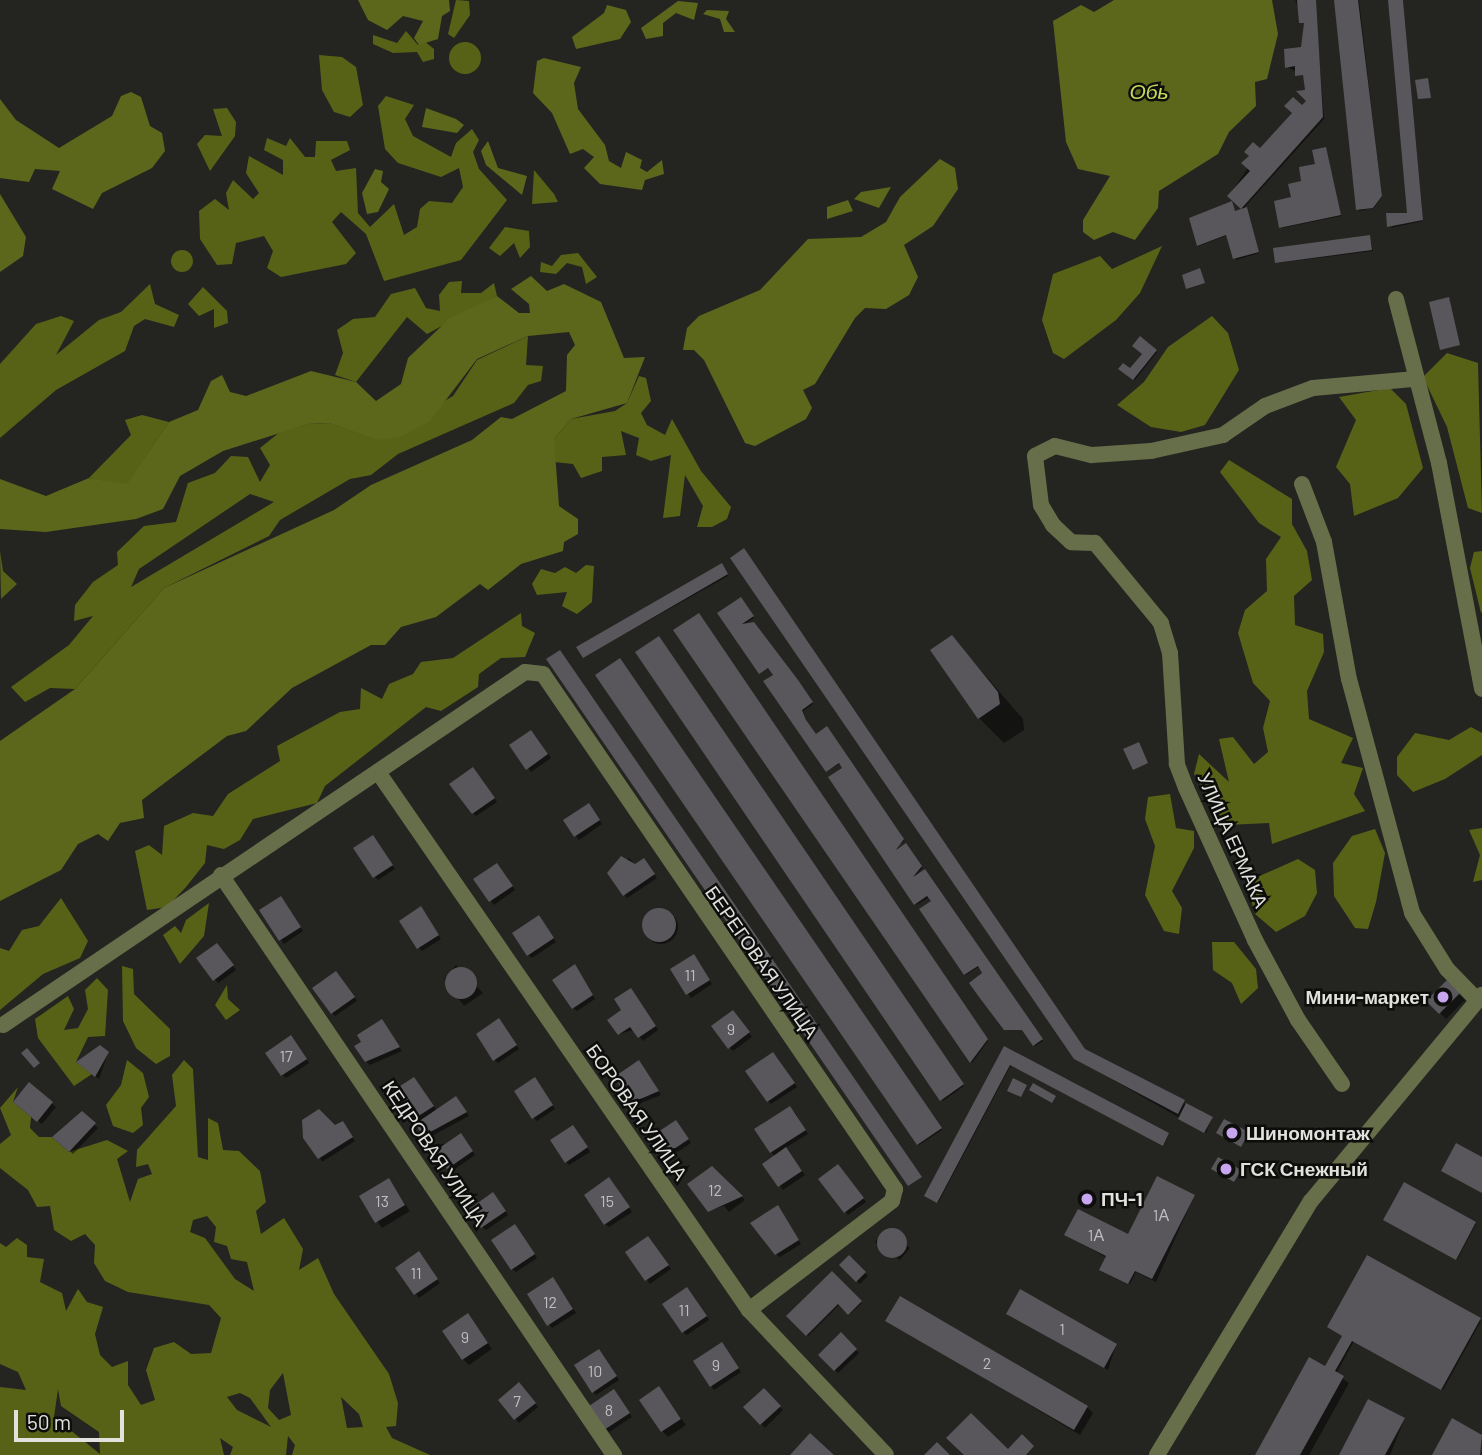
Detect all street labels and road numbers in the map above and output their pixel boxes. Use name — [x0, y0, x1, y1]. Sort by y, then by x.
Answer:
street label: УЛИЦА ЕРМАКА — [1193, 769, 1273, 911]
street label: БЕРЕГОВАЯ УЛИЦА — [701, 881, 823, 1043]
street label: БОРОВАЯ УЛИЦА — [582, 1040, 692, 1184]
street label: КЕДРОВАЯ УЛИЦА — [378, 1076, 492, 1230]

